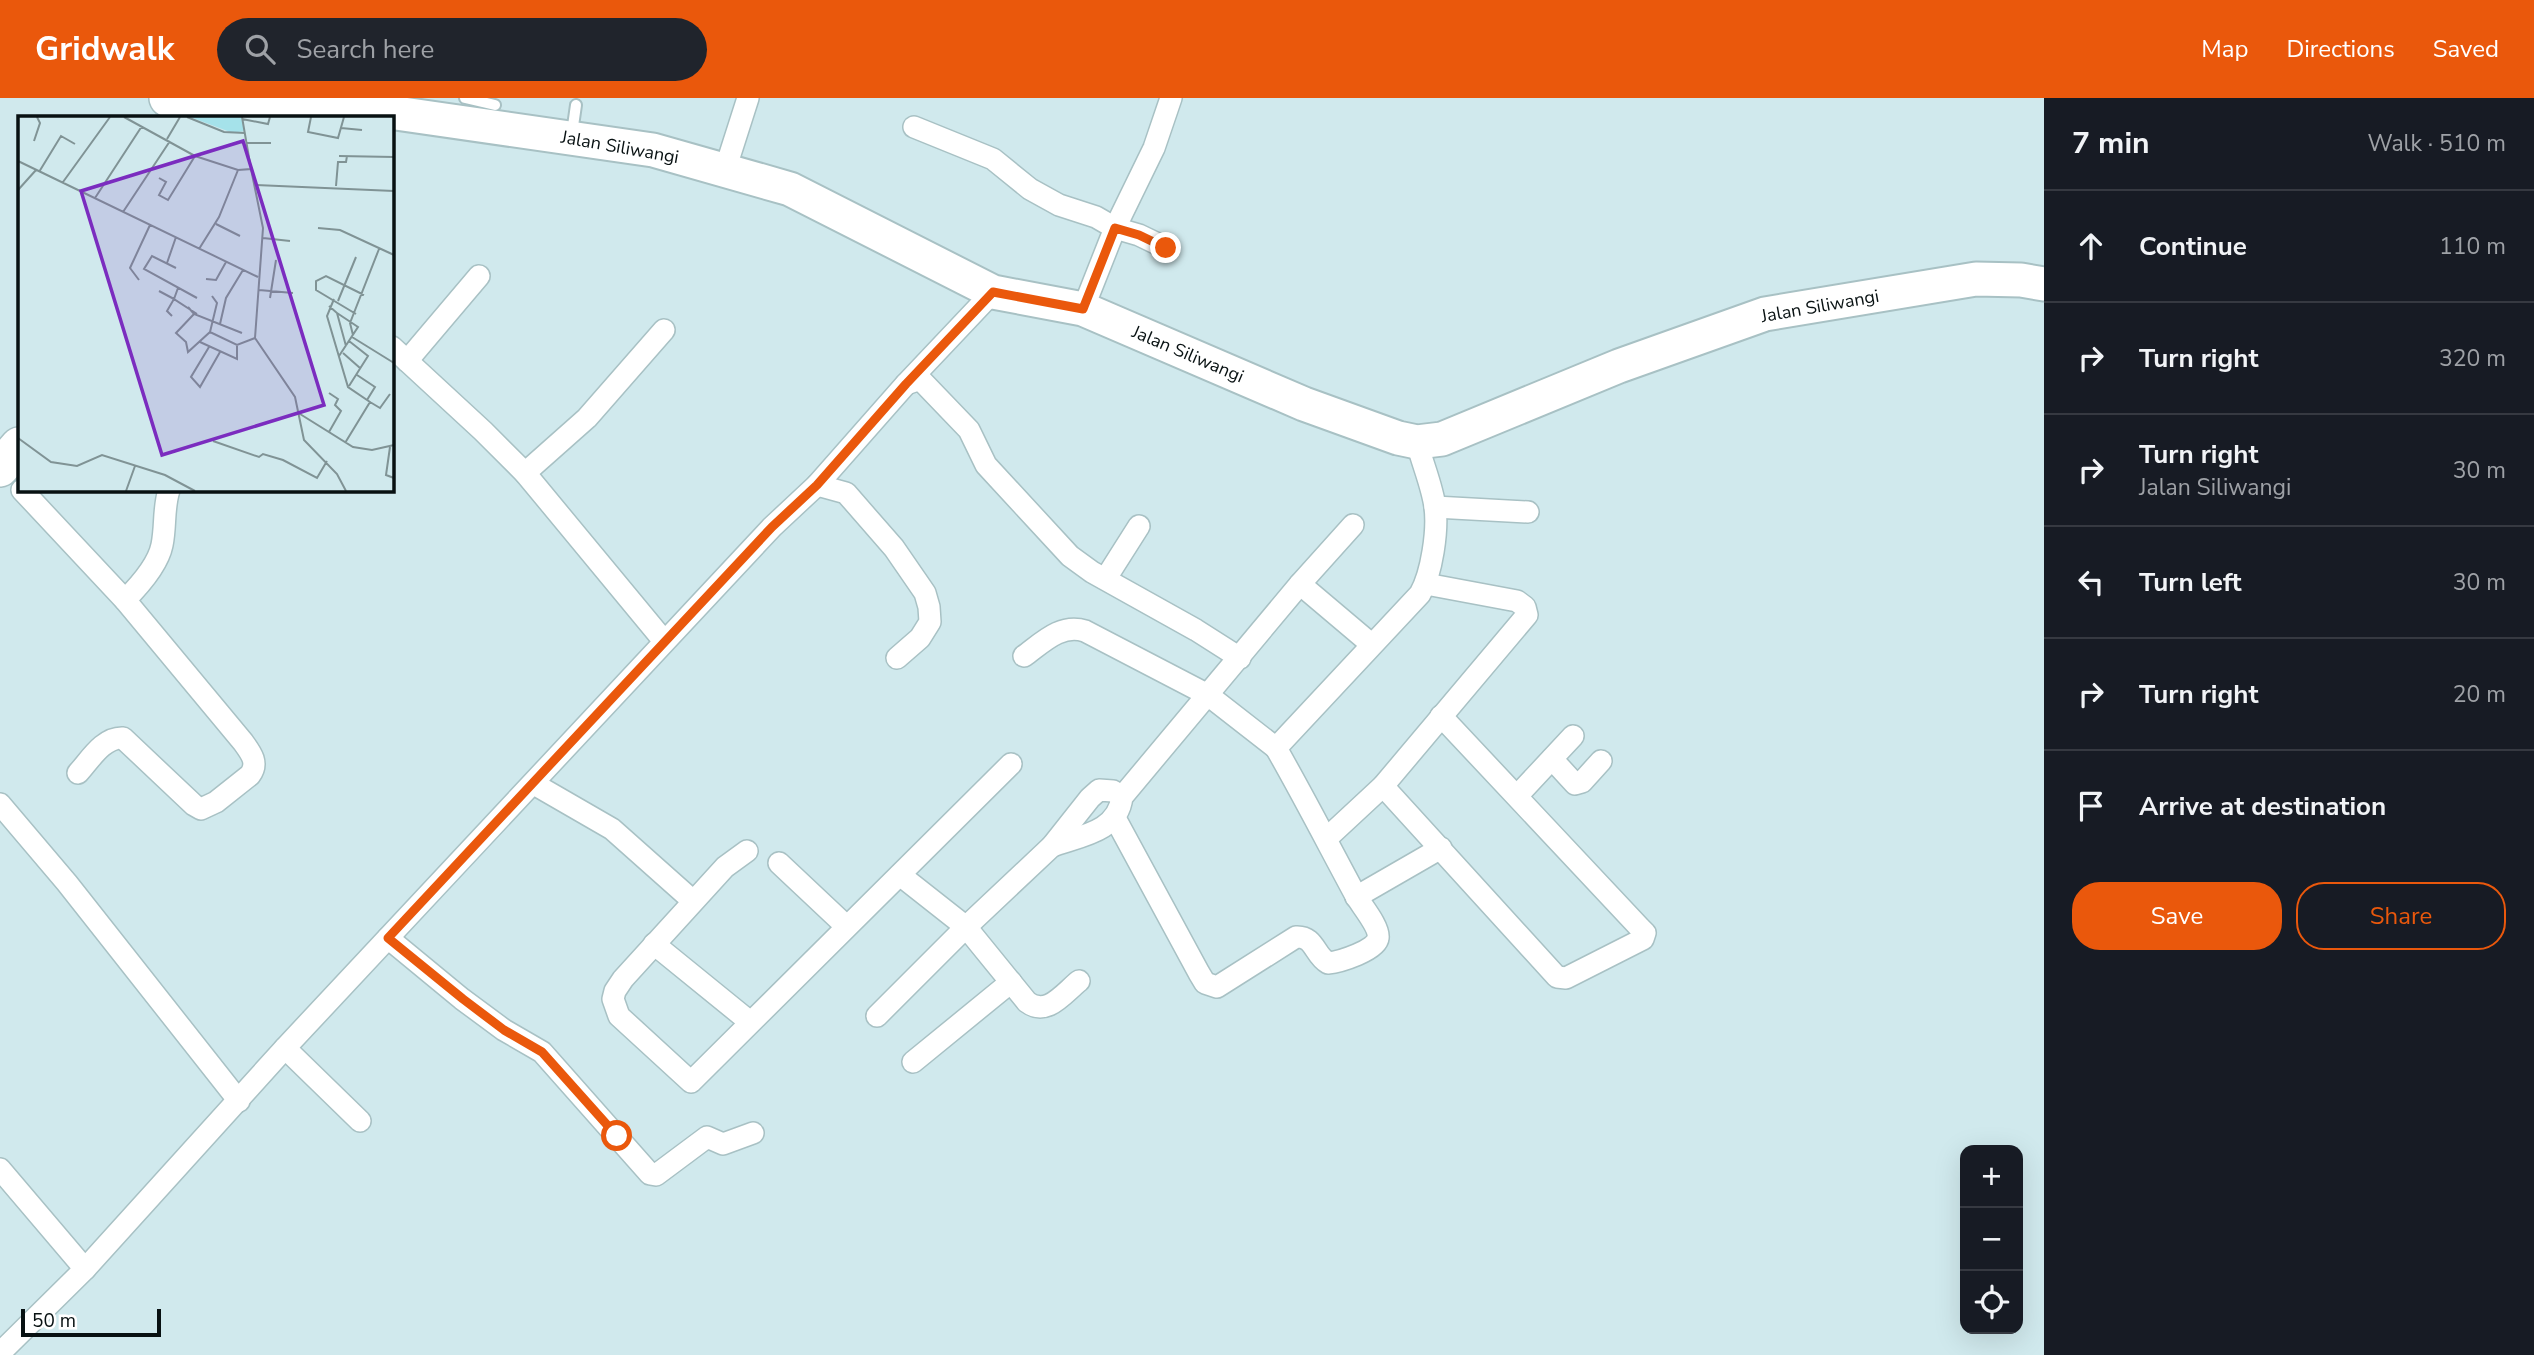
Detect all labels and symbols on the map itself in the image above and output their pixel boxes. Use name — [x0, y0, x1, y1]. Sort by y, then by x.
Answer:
inset map — [18, 116, 394, 492]
street label: Jalan Siliwangi — [558, 125, 681, 169]
route end — [1150, 232, 1181, 263]
street label: Jalan Siliwangi — [1758, 284, 1881, 328]
street label: Jalan Siliwangi — [1127, 319, 1248, 388]
route start — [601, 1120, 632, 1151]
scale bar — [21, 1306, 161, 1338]

